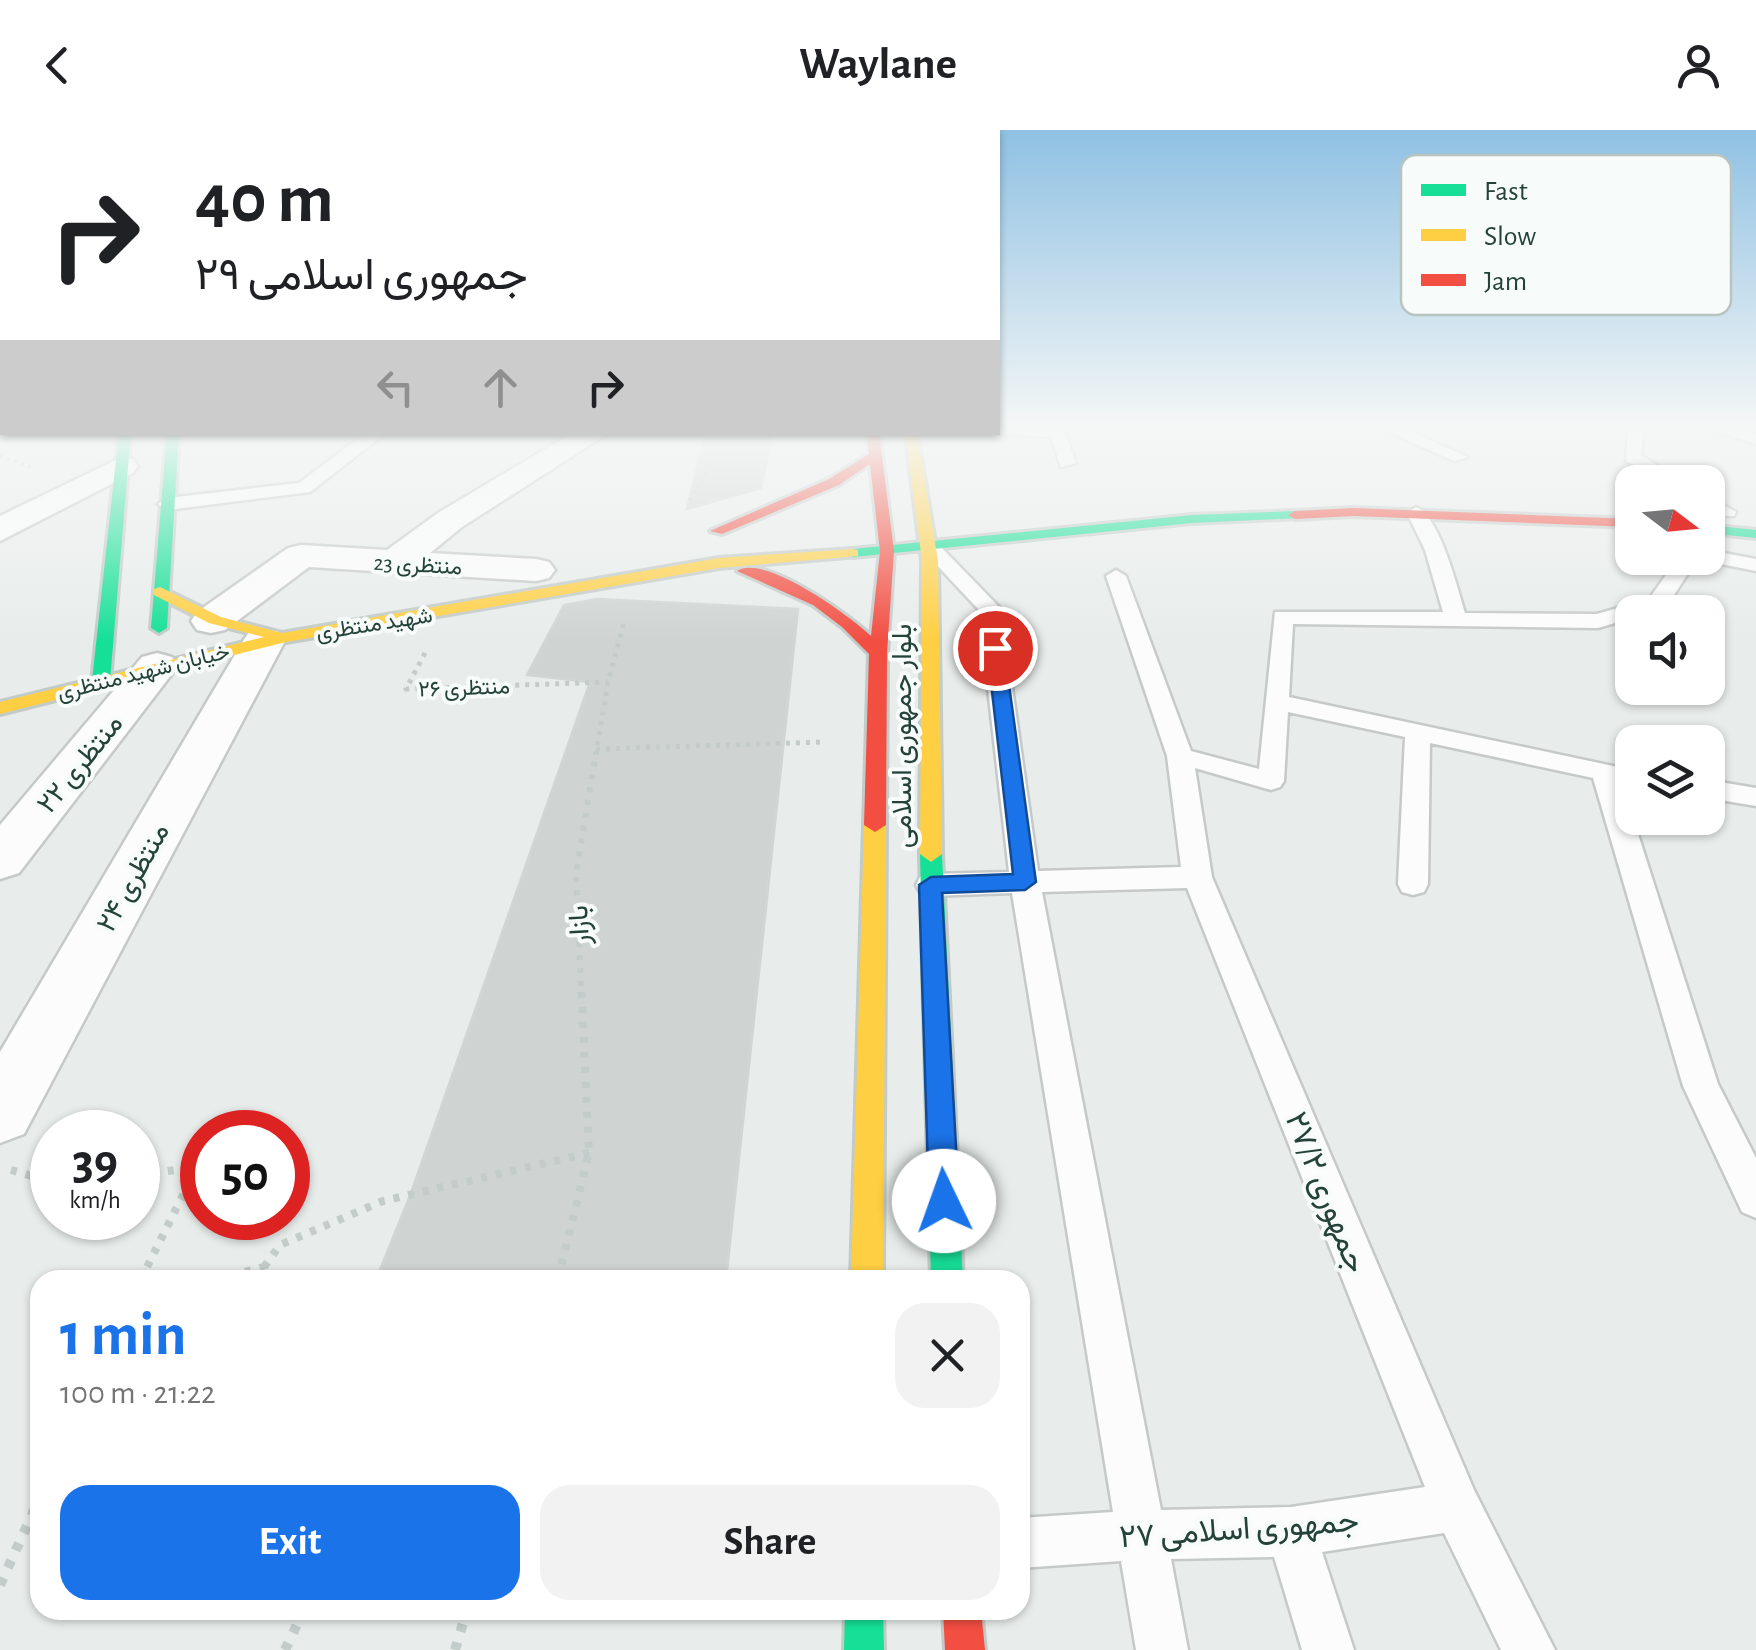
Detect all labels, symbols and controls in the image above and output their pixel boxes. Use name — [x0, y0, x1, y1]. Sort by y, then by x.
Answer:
icon: back — [30, 38, 85, 93]
icon: person — [1671, 38, 1726, 93]
text: Waylane — [799, 42, 957, 87]
legend — [1401, 155, 1731, 315]
text: 40 m — [195, 165, 334, 235]
icon: right — [30, 170, 160, 300]
text: Fast — [1484, 178, 1528, 206]
text: Slow — [1484, 223, 1536, 251]
text: جمهوری اسلامی ۲۹ — [195, 253, 528, 298]
text: Jam — [1484, 268, 1527, 296]
icon: left — [368, 360, 423, 415]
icon: ahead — [473, 360, 528, 415]
icon: right — [578, 360, 633, 415]
north arrow — [1615, 465, 1725, 575]
map controls — [1615, 465, 1725, 835]
street label: منتظری 23 — [373, 552, 463, 580]
button: sound — [1615, 595, 1725, 705]
street label: شهید منتظری — [314, 604, 434, 646]
pin — [953, 606, 1038, 691]
icon: arrive — [968, 621, 1023, 676]
street label: بلوار جمهوری اسلامی — [889, 624, 919, 848]
street label: خیابان شهید منتظری — [55, 640, 232, 706]
street label: منتظری ۲۶ — [418, 675, 510, 703]
street label: منتظری ۲۲ — [33, 710, 130, 820]
button: layers — [1615, 725, 1725, 835]
street label: منتظری ۲۴ — [93, 819, 177, 938]
street label: بازار — [565, 904, 597, 946]
street label: جمهوری ۲۷/۲ — [1277, 1107, 1373, 1278]
speed limit sign: 50 — [180, 1110, 310, 1240]
text: 39 — [72, 1138, 118, 1188]
position arrow — [892, 1149, 996, 1253]
text: km/h — [69, 1188, 121, 1213]
button: close — [895, 1303, 1000, 1408]
text: 1 min — [60, 1306, 186, 1366]
text: 100 m · 21:22 — [60, 1377, 216, 1409]
button: Exit — [60, 1485, 520, 1600]
button: Share — [540, 1485, 1000, 1600]
street label: جمهوری اسلامی ۲۷ — [1118, 1505, 1360, 1556]

